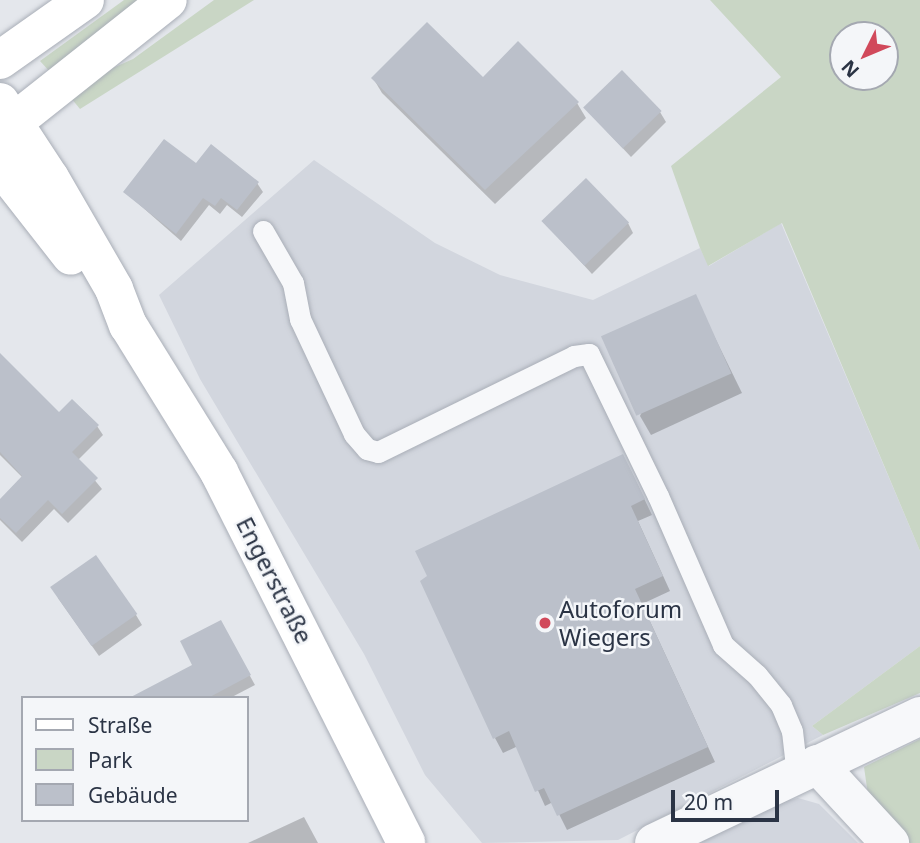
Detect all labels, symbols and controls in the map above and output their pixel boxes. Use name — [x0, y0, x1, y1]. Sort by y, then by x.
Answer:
north arrow — [829, 21, 899, 91]
text: N — [835, 54, 865, 83]
street label: Engerstraße — [231, 512, 319, 648]
place label: Autoforum Wiegers — [559, 595, 682, 651]
marker: Autoforum Wiegers — [537, 615, 553, 631]
legend — [21, 696, 248, 822]
text: Straße — [88, 711, 152, 739]
text: Park — [88, 746, 132, 774]
scale bar — [675, 776, 783, 820]
text: Gebäude — [88, 781, 178, 809]
text: 20 m — [684, 788, 733, 816]

